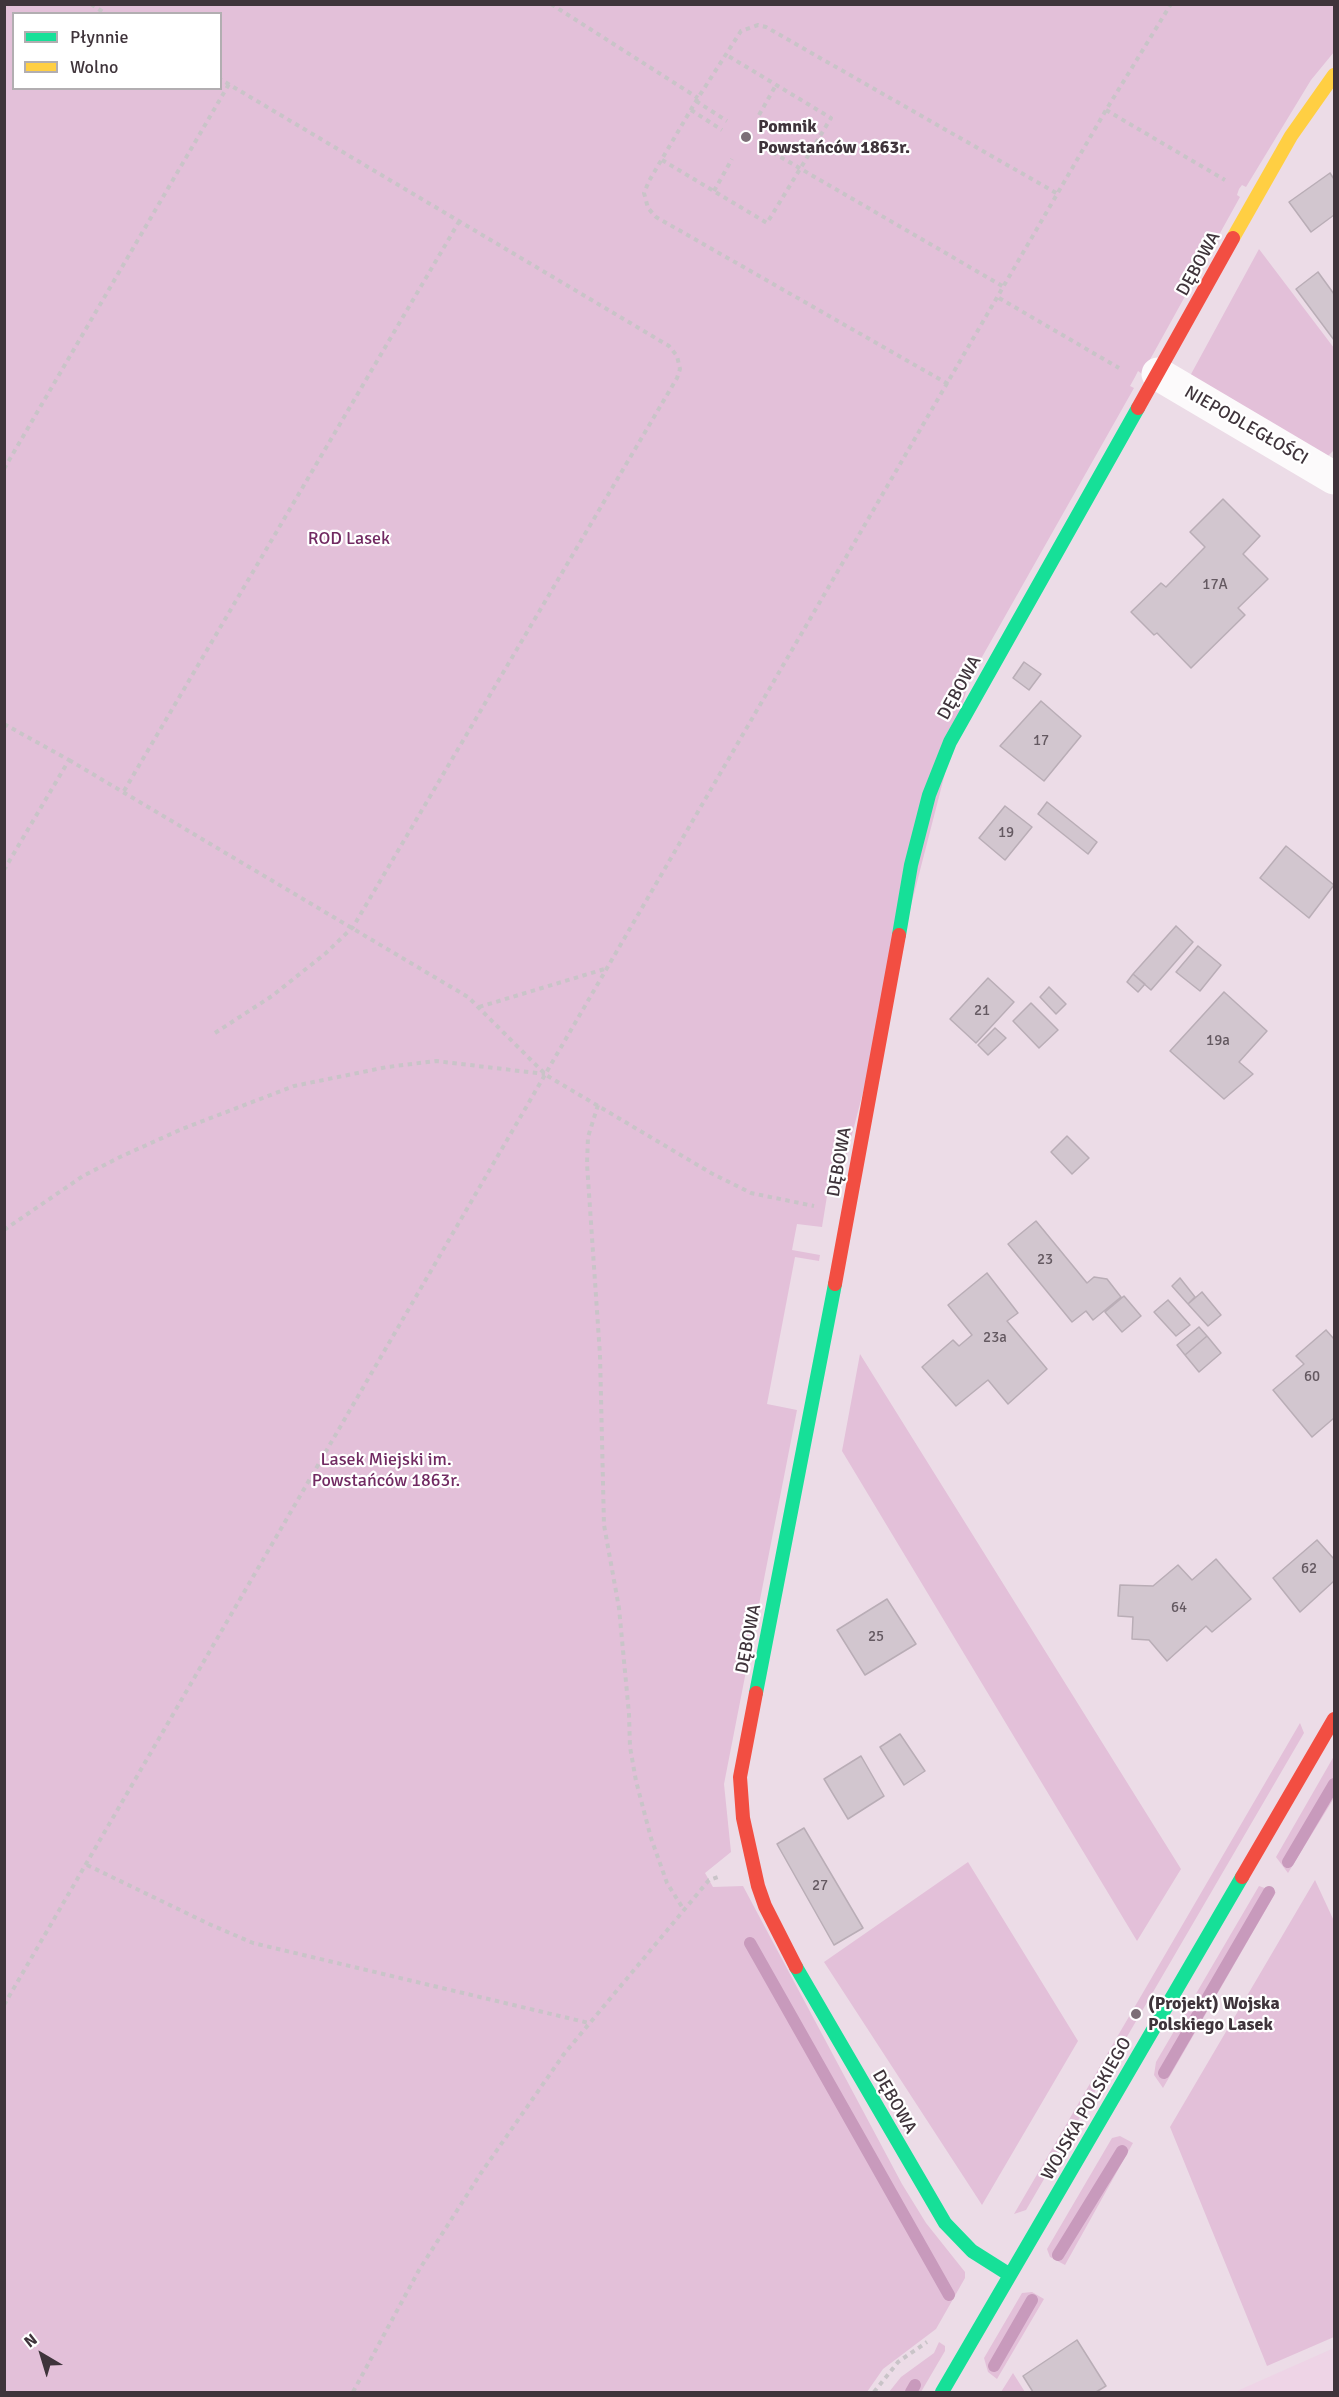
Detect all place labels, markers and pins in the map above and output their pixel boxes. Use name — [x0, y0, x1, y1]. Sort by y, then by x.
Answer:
place label: Pomnik Powstańców 1863r. — [758, 116, 910, 158]
marker: Pomnik Powstańców 1863r. — [739, 130, 753, 144]
place label: (Projekt) Wojska Polskiego Lasek — [1148, 1993, 1280, 2036]
marker: (Projekt) Wojska Polskiego Lasek — [1129, 2007, 1143, 2021]

